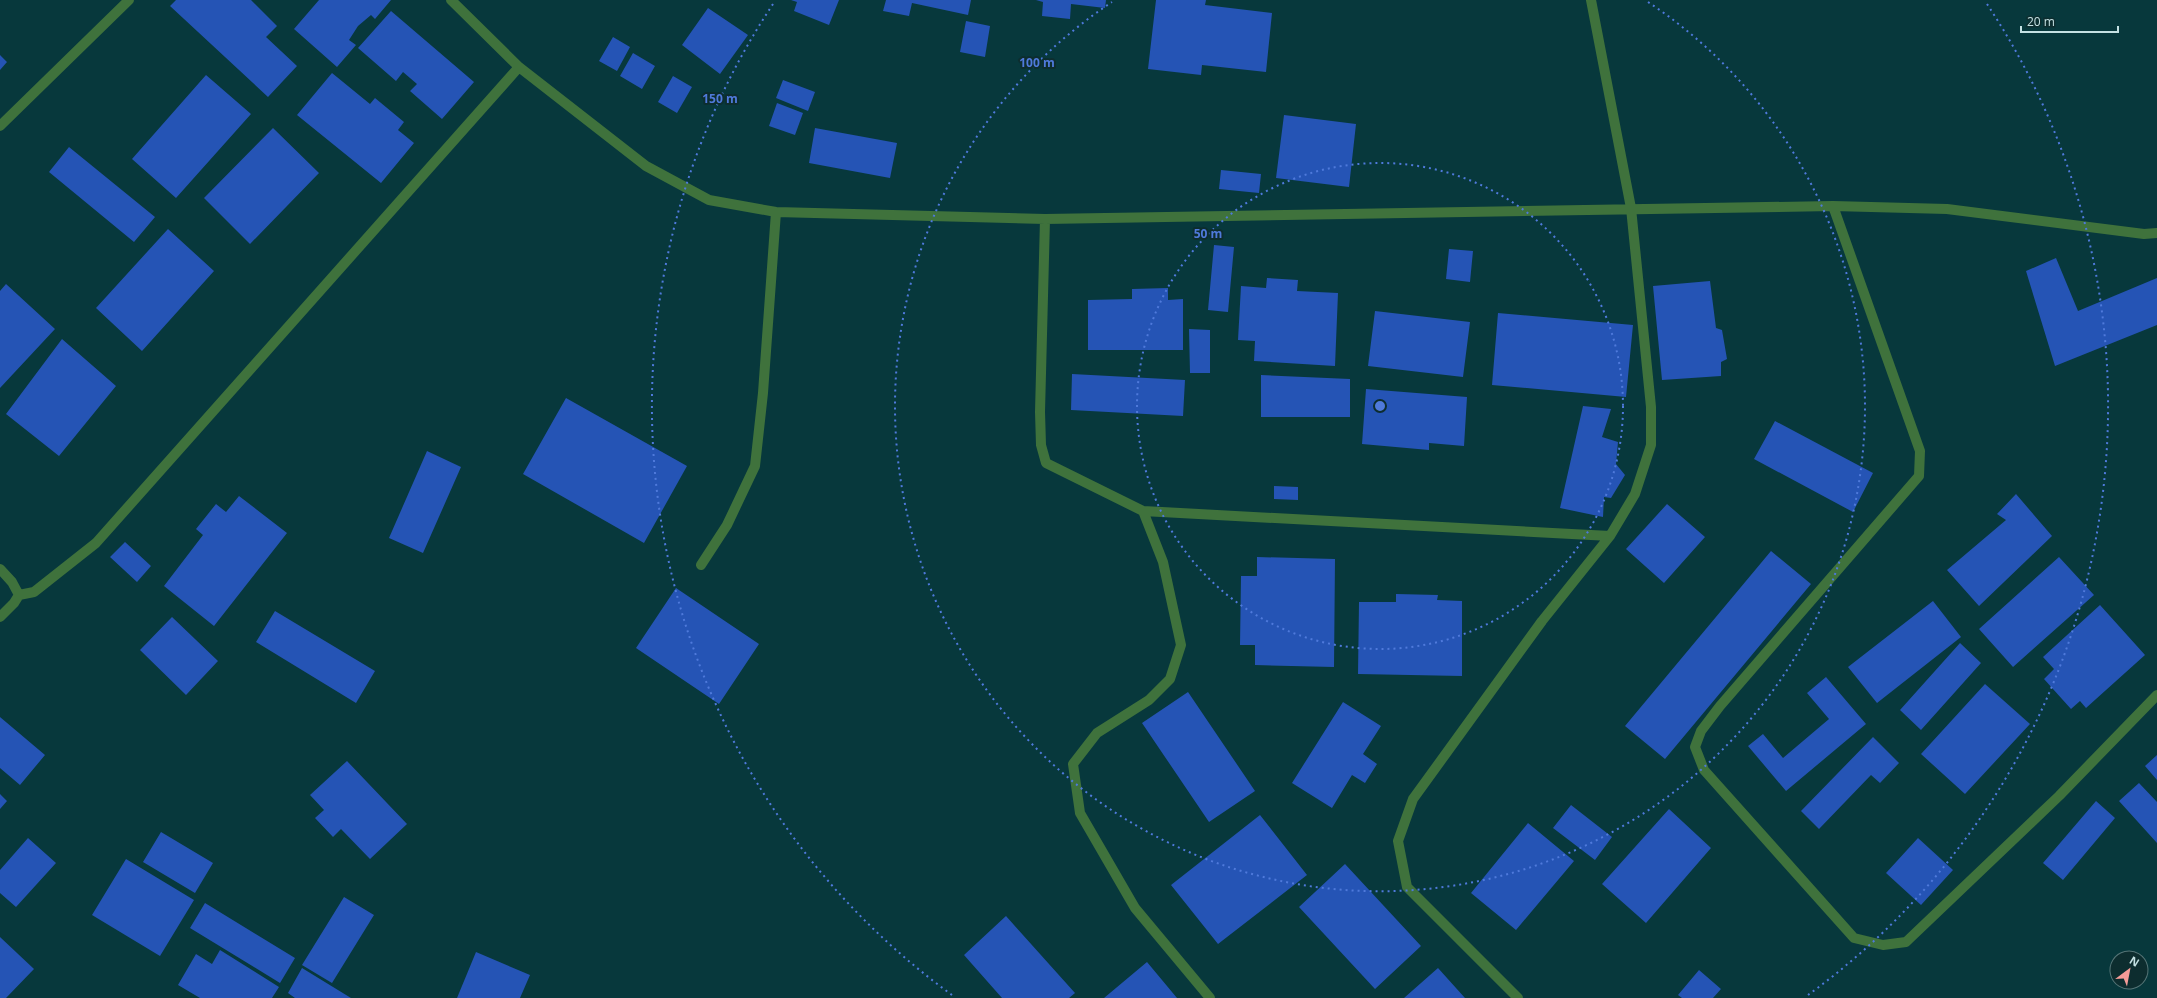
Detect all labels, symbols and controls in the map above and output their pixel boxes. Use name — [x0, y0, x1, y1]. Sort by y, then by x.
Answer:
scale bar — [2021, 8, 2118, 34]
text: 20 m — [2027, 13, 2055, 30]
text: 100 m — [1019, 54, 1055, 71]
text: 150 m — [702, 90, 738, 107]
text: 50 m — [1194, 225, 1222, 242]
centre of rings — [1373, 399, 1387, 413]
north arrow — [2109, 950, 2149, 990]
text: N — [2127, 952, 2142, 970]

